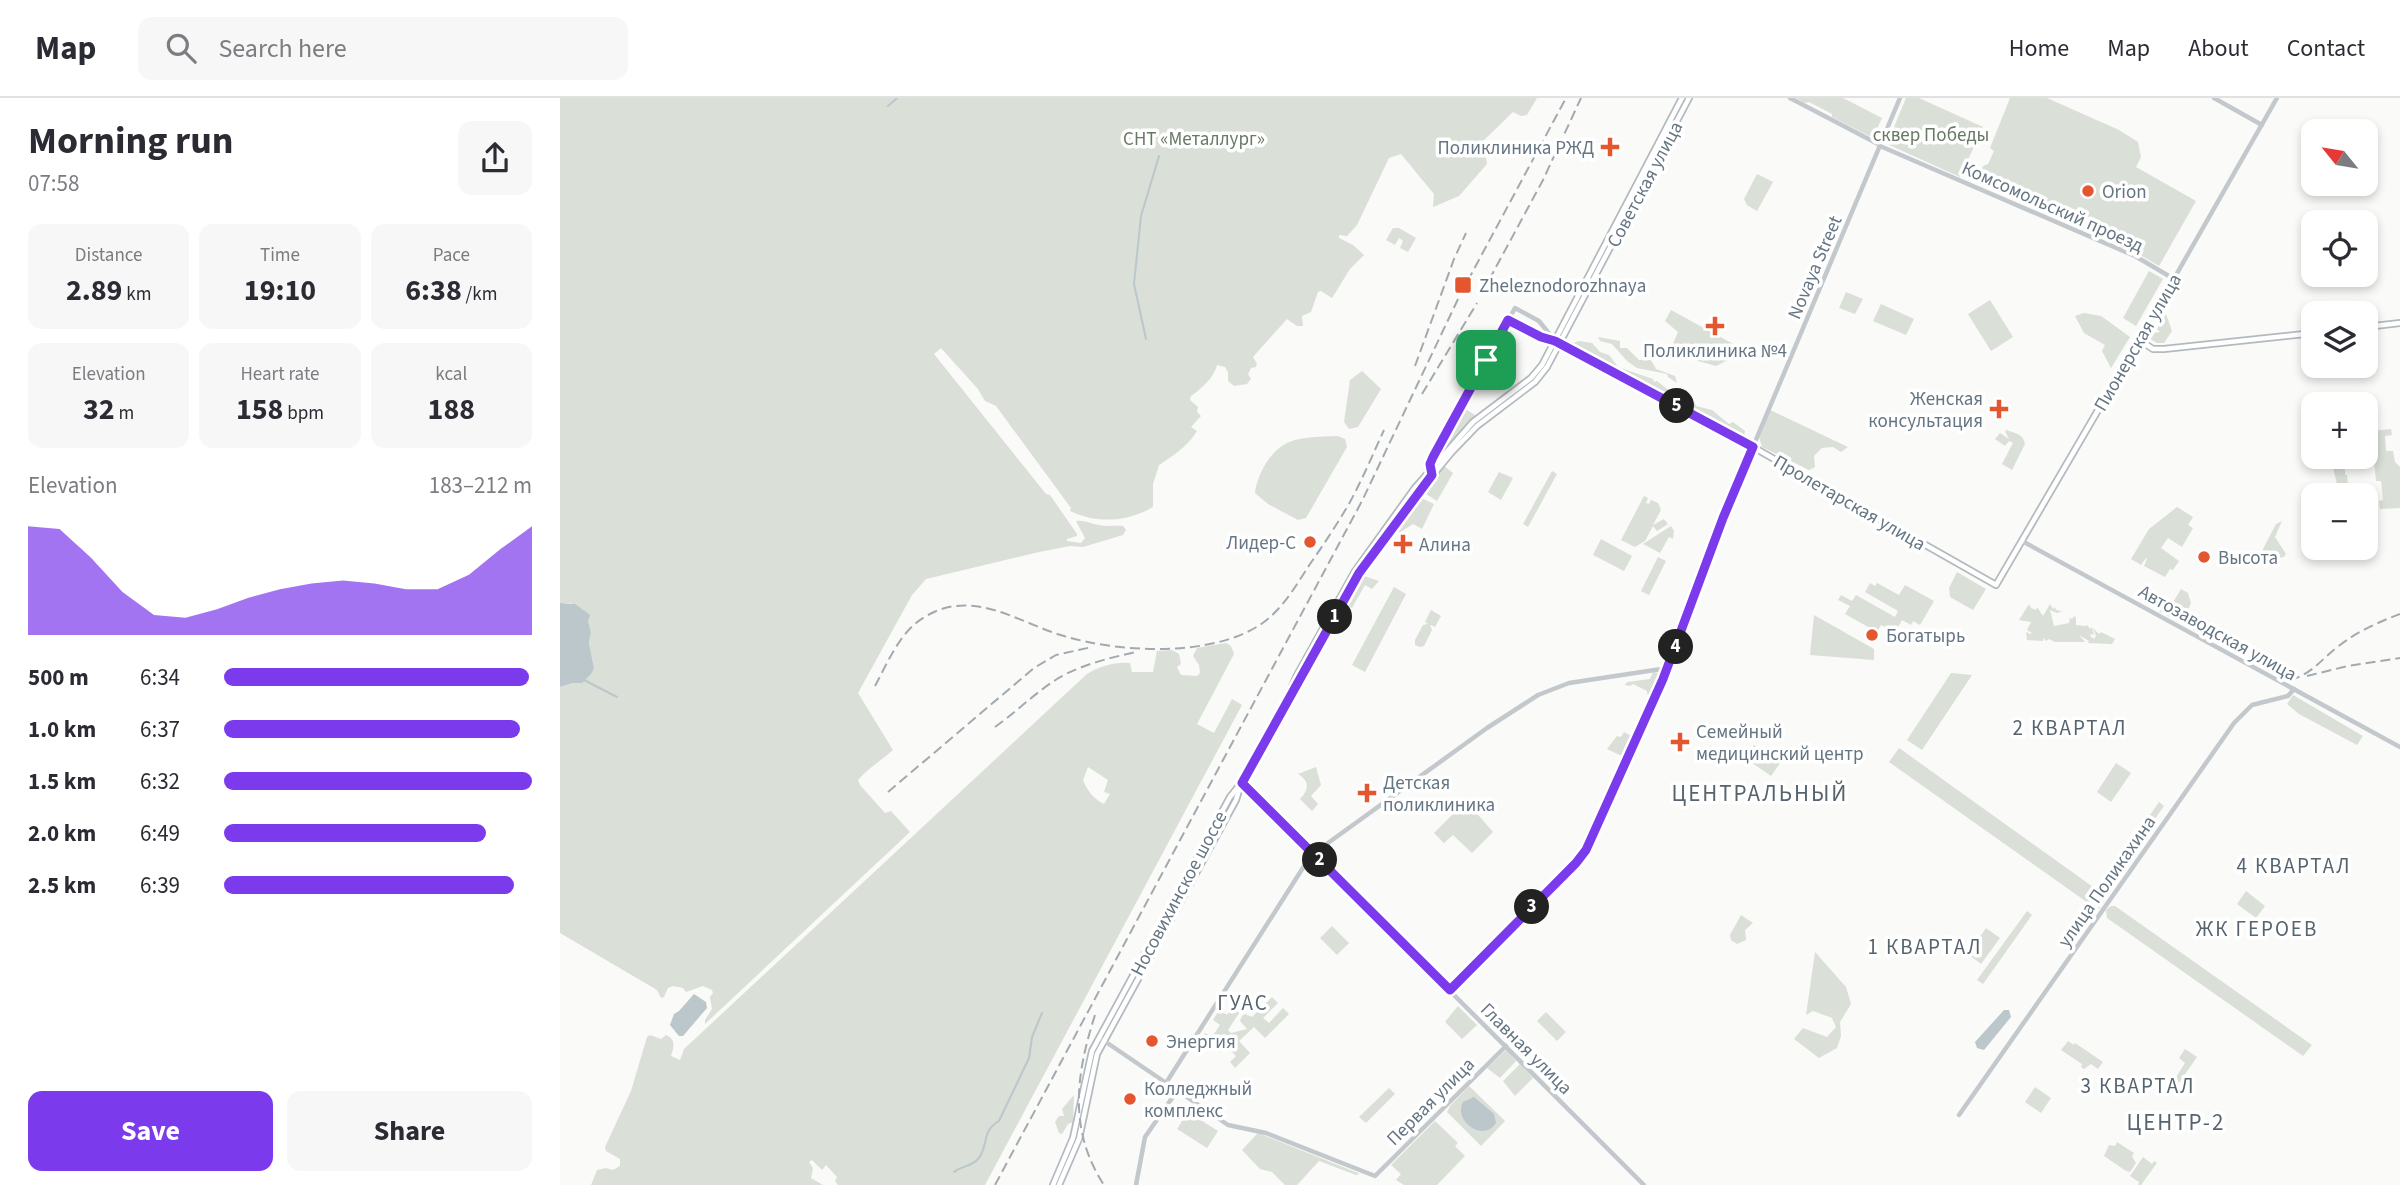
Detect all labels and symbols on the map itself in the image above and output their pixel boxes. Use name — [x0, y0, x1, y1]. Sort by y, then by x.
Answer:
street label: Советская улица — [1601, 117, 1690, 253]
north arrow — [2301, 119, 2378, 196]
park label: сквер Победы — [1873, 122, 1989, 149]
park label: СНТ «Металлург» — [1123, 126, 1265, 153]
place label: Поликлиника РЖД — [1438, 135, 1594, 162]
marker: Поликлиника РЖД — [1600, 137, 1620, 157]
street label: Комсомольский проезд — [1957, 155, 2148, 260]
place label: Orion — [2102, 179, 2147, 206]
marker: Orion — [2080, 183, 2096, 199]
street label: Novaya Street — [1781, 211, 1850, 324]
street label: Пионерская улица — [2088, 269, 2189, 417]
place label: Zheleznodorozhnаyа — [1479, 273, 1646, 300]
marker: Zheleznodorozhnаyа — [1453, 275, 1473, 295]
marker: Поликлиника №4 — [1705, 316, 1725, 336]
pin — [1456, 330, 1516, 390]
place label: Поликлиника №4 — [1643, 338, 1787, 365]
place label: Женская консультация — [1868, 386, 1983, 435]
pin: 5 — [1660, 388, 1694, 424]
marker: Женская консультация — [1989, 399, 2009, 419]
street label: Пролетарская улица — [1768, 449, 1930, 558]
place label: Лидер-С — [1226, 530, 1296, 557]
place label: Алина — [1419, 532, 1471, 559]
marker: Лидер-С — [1302, 534, 1318, 550]
marker: Алина — [1393, 534, 1413, 554]
place label: Высота — [2218, 545, 2278, 572]
marker: Высота — [2196, 549, 2212, 565]
street label: Автозаводская улица — [2133, 579, 2301, 688]
pin: 1 — [1318, 600, 1352, 634]
place label: Богатырь — [1886, 623, 1965, 650]
marker: Богатырь — [1864, 627, 1880, 643]
pin: 4 — [1658, 630, 1694, 664]
district label: 2 КВАРТАЛ — [2012, 713, 2128, 743]
place label: Семейный медицинский центр — [1696, 719, 1864, 768]
marker: Семейный медицинский центр — [1670, 732, 1690, 752]
place label: Детская поликлиника — [1383, 770, 1495, 819]
district label: ЦЕНТРАЛЬНЫЙ — [1672, 777, 1848, 810]
marker: Детская поликлиника — [1357, 783, 1377, 803]
street label: Носовихинское шоссе — [1124, 806, 1234, 981]
street label: улица Поликахина — [2052, 811, 2163, 953]
pin: 2 — [1302, 842, 1338, 878]
district label: 4 КВАРТАЛ — [2236, 851, 2352, 881]
pin: 3 — [1514, 890, 1550, 924]
district label: ЖК ГЕРОЕВ — [2196, 914, 2318, 944]
district label: 1 КВАРТАЛ — [1867, 932, 1983, 962]
district label: ГУАС — [1217, 988, 1269, 1018]
street label: Главная улица — [1474, 997, 1578, 1101]
place label: Энергия — [1166, 1029, 1236, 1056]
marker: Энергия — [1144, 1033, 1160, 1049]
street label: Первая улица — [1381, 1052, 1481, 1152]
district label: 3 КВАРТАЛ — [2080, 1071, 2196, 1101]
place label: Колледжный комплекс — [1144, 1076, 1252, 1125]
marker: Колледжный комплекс — [1122, 1091, 1138, 1107]
district label: ЦЕНТР-2 — [2127, 1106, 2225, 1139]

